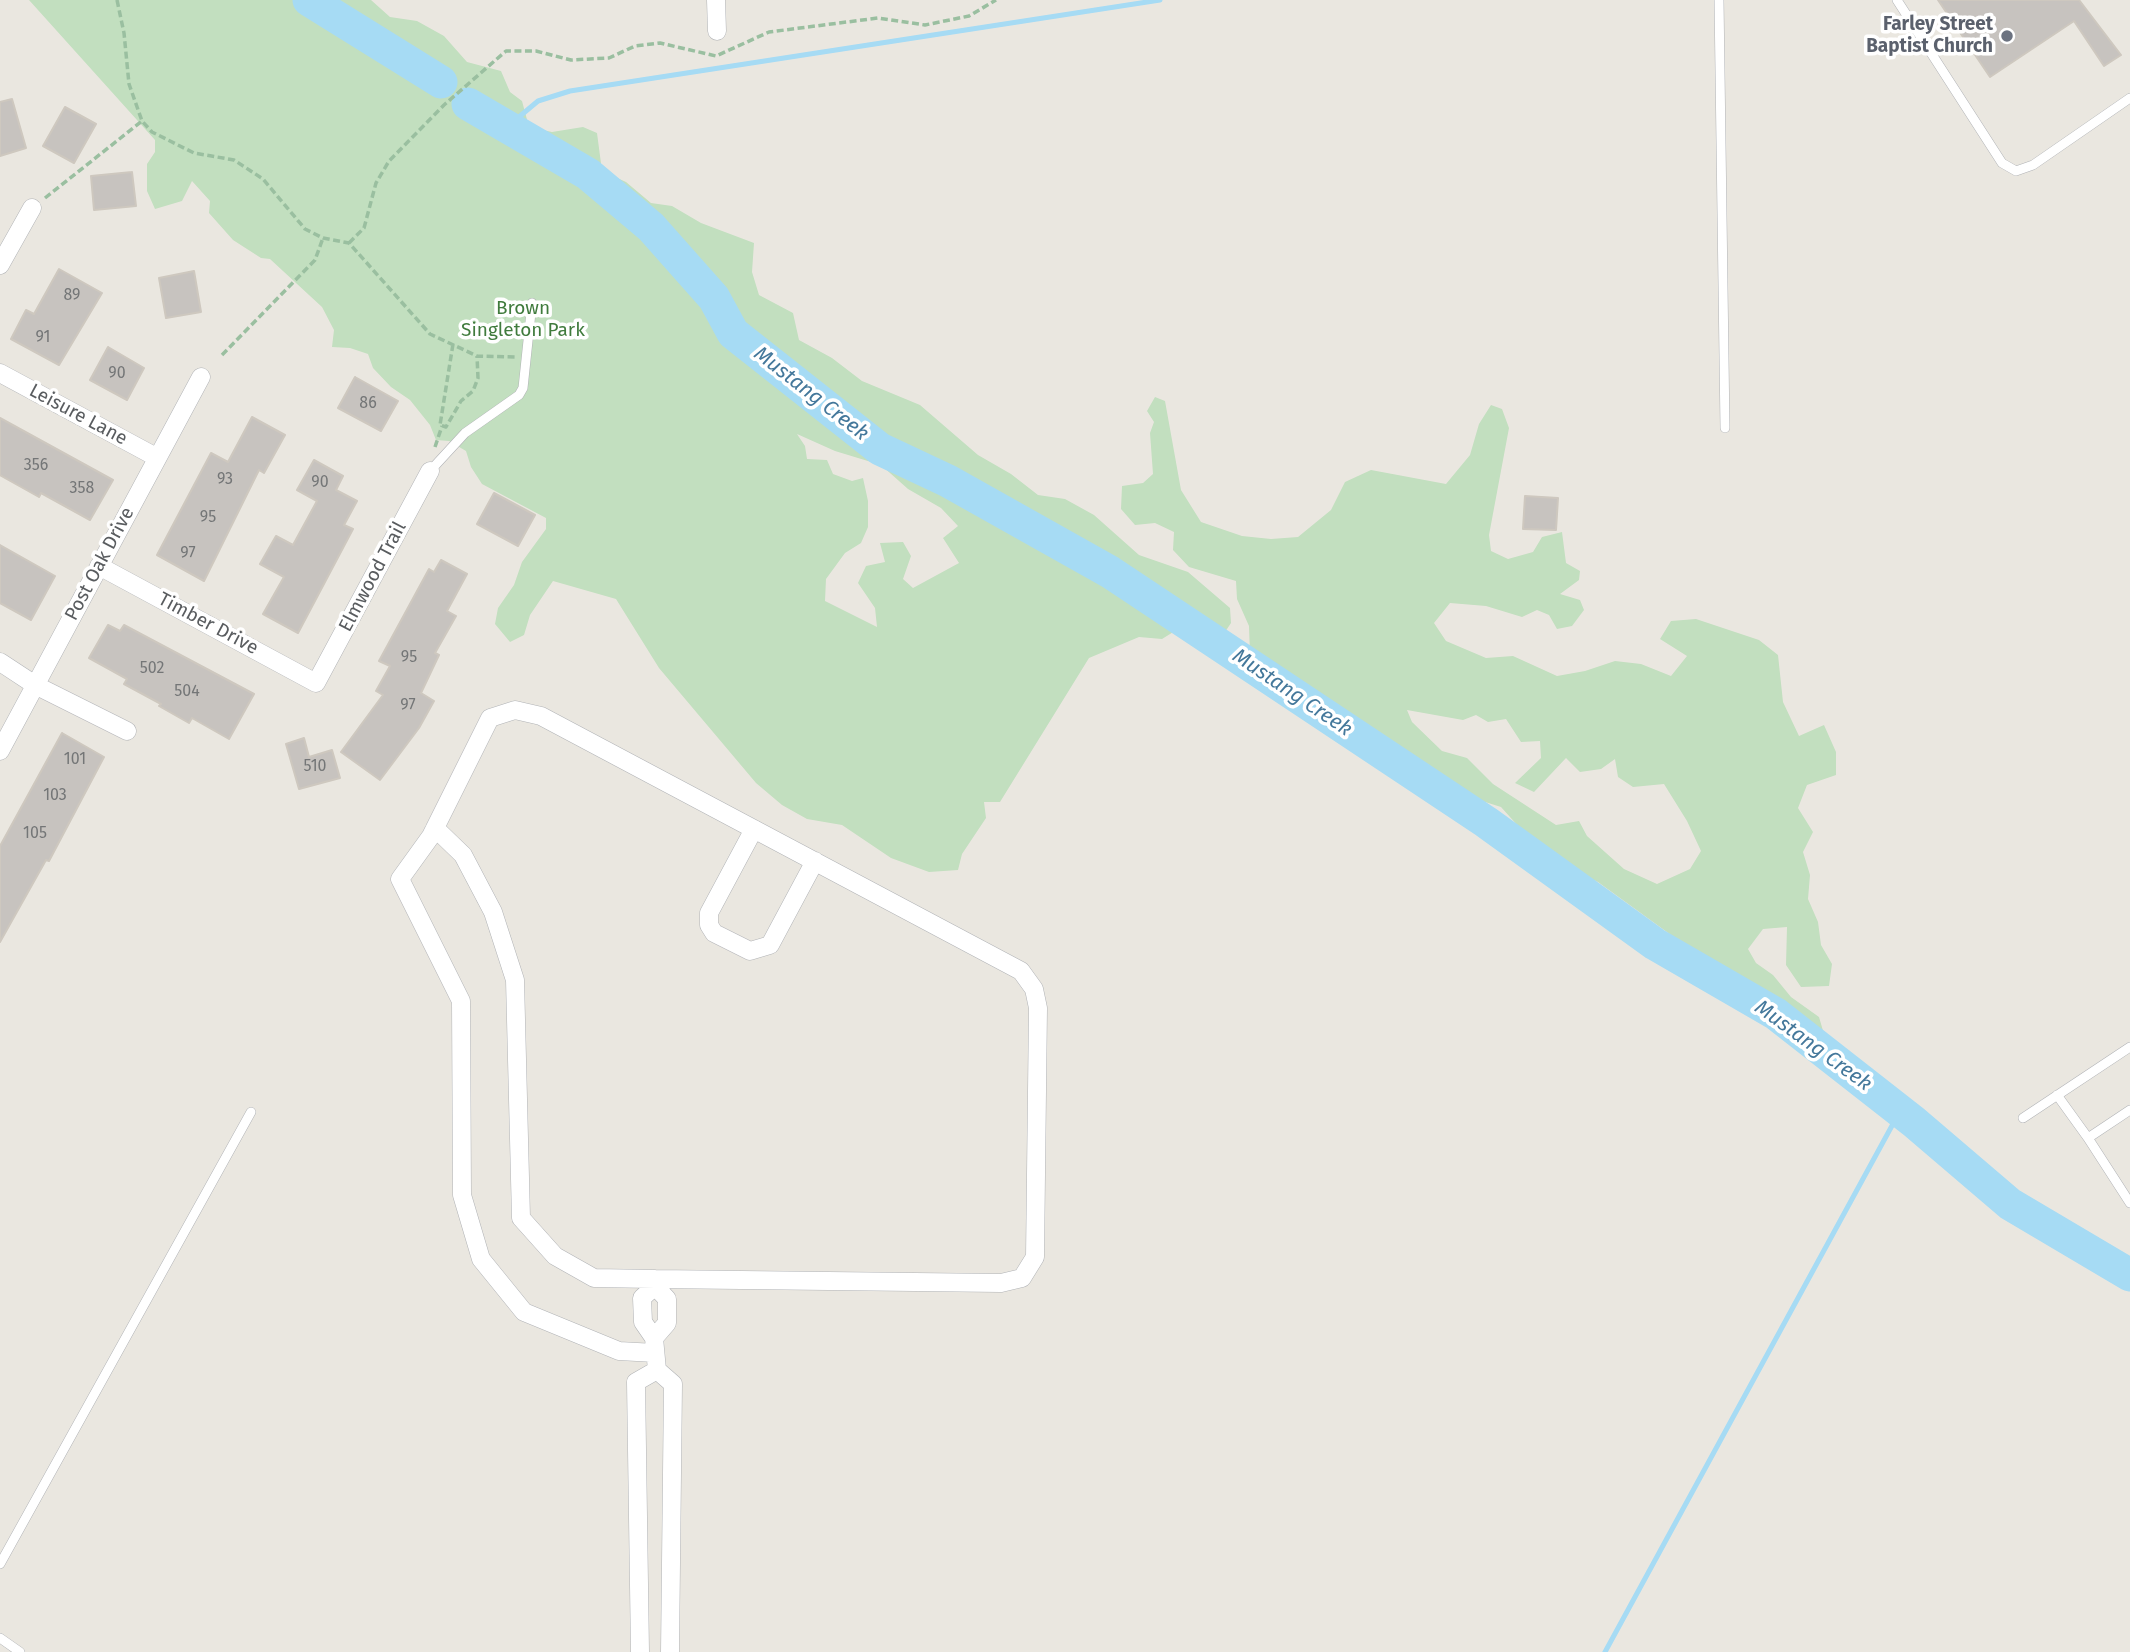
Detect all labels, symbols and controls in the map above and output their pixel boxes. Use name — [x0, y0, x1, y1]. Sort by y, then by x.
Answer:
place label: Farley Street Baptist Church — [1866, 14, 1993, 58]
marker: Farley Street Baptist Church — [1999, 28, 2015, 44]
house number: 89 — [64, 286, 80, 306]
park label: Brown Singleton Park — [461, 298, 585, 342]
house number: 91 — [35, 328, 51, 348]
water label: Mustang Creek — [749, 341, 873, 447]
house number: 90 — [108, 364, 126, 384]
street label: Leisure Lane — [25, 380, 131, 450]
house number: 86 — [359, 394, 377, 414]
house number: 356 — [24, 456, 48, 476]
house number: 93 — [217, 470, 233, 490]
house number: 90 — [311, 473, 329, 493]
house number: 358 — [70, 479, 94, 499]
street label: Post Oak Drive — [61, 503, 139, 625]
house number: 95 — [200, 508, 216, 528]
street label: Elmwood Trail — [334, 518, 412, 636]
house number: 97 — [180, 544, 196, 564]
street label: Timber Drive — [154, 588, 262, 660]
water label: Mustang Creek — [1228, 644, 1356, 742]
house number: 95 — [401, 648, 417, 668]
house number: 502 — [140, 659, 164, 679]
house number: 504 — [174, 682, 200, 702]
house number: 97 — [400, 696, 416, 716]
house number: 101 — [64, 750, 86, 770]
house number: 510 — [303, 757, 327, 777]
house number: 103 — [43, 786, 67, 806]
house number: 105 — [23, 824, 47, 844]
water label: Mustang Creek — [1750, 995, 1876, 1097]

